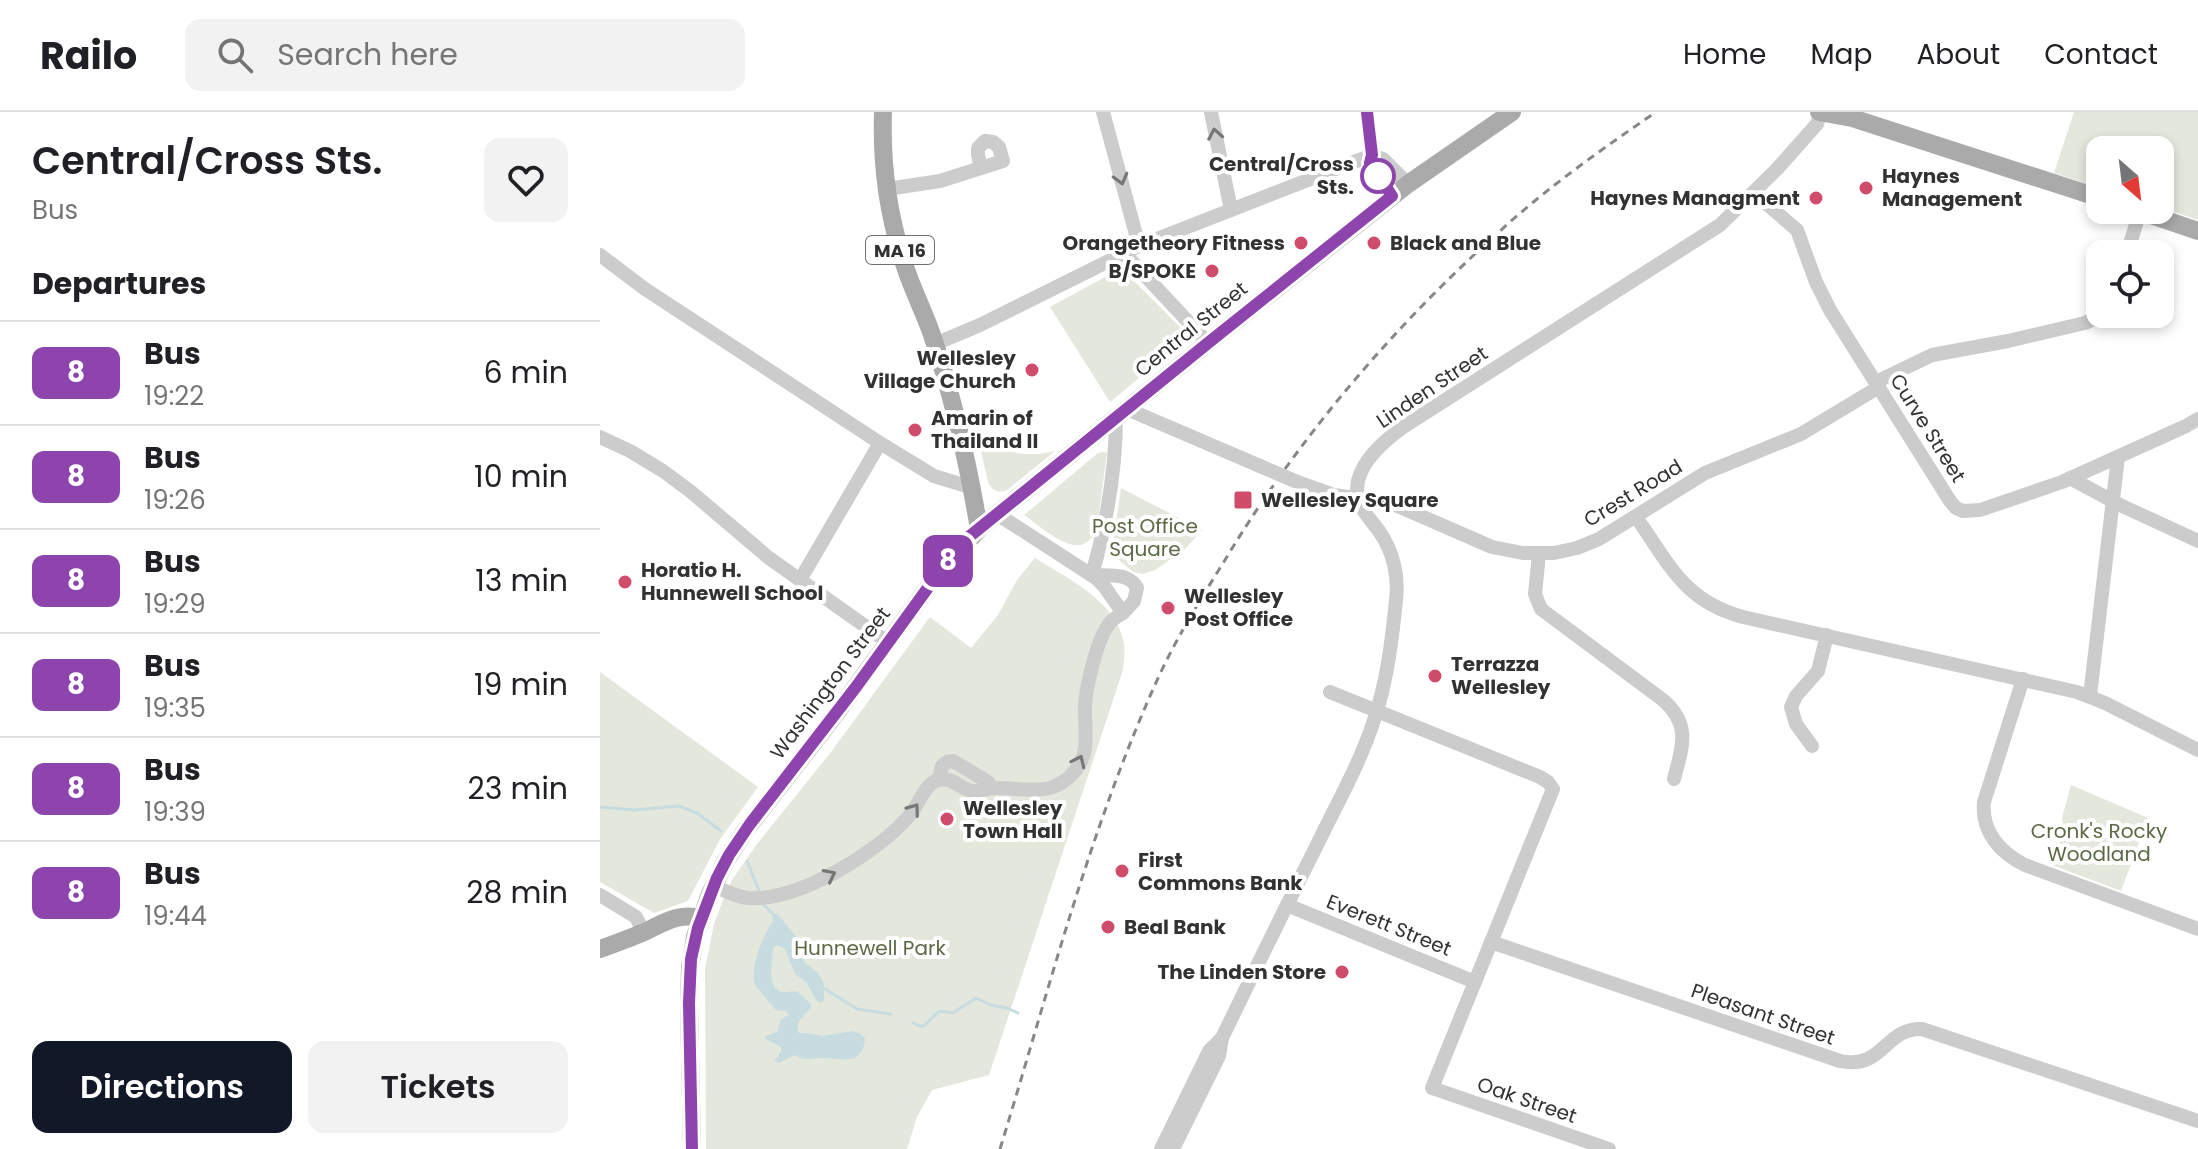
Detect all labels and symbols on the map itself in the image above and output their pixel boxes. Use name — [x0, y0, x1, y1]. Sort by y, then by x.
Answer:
one-way arrow — [1207, 127, 1224, 141]
north arrow — [2086, 136, 2174, 224]
place label: Central/Cross Sts. — [1209, 150, 1354, 201]
marker: Central/Cross Sts. — [1361, 159, 1395, 193]
place label: Haynes Management — [1882, 162, 2022, 213]
one-way arrow — [1111, 172, 1128, 186]
marker: Haynes Management — [1857, 179, 1875, 197]
place label: Haynes Managment — [1590, 184, 1800, 212]
marker: Haynes Managment — [1807, 189, 1825, 207]
place label: Orangetheory Fitness — [1063, 229, 1285, 257]
place label: Black and Blue — [1390, 229, 1541, 257]
marker: Orangetheory Fitness — [1292, 234, 1310, 252]
marker: Black and Blue — [1365, 234, 1383, 252]
road number: MA 16 — [866, 236, 934, 264]
place label: B/SPOKE — [1109, 257, 1196, 285]
marker: B/SPOKE — [1203, 262, 1221, 280]
street label: Central Street — [1129, 275, 1253, 383]
street label: Linden Street — [1371, 339, 1493, 435]
place label: Wellesley Village Church — [864, 344, 1016, 395]
marker: Wellesley Village Church — [1023, 361, 1041, 379]
street label: Curve Street — [1883, 368, 1973, 488]
place label: Amarin of Thailand II — [931, 404, 1038, 455]
marker: Amarin of Thailand II — [906, 421, 924, 439]
street label: Crest Road — [1578, 453, 1688, 533]
place label: Wellesley Square — [1261, 486, 1439, 514]
marker: Wellesley Square — [1232, 489, 1254, 511]
park label: Post Office Square — [1092, 512, 1198, 563]
line badge: 8 — [922, 535, 974, 587]
place label: Horatio H. Hunnewell School — [641, 556, 823, 607]
marker: Horatio H. Hunnewell School — [616, 573, 634, 591]
place label: Wellesley Post Office — [1184, 582, 1293, 633]
marker: Wellesley Post Office — [1159, 599, 1177, 617]
street label: Washington Street — [763, 601, 897, 765]
place label: Terrazza Wellesley — [1451, 650, 1551, 701]
marker: Terrazza Wellesley — [1426, 667, 1444, 685]
one-way arrow — [1070, 754, 1086, 769]
place label: Wellesley Town Hall — [963, 794, 1063, 845]
one-way arrow — [904, 804, 919, 818]
marker: Wellesley Town Hall — [938, 810, 956, 828]
park label: Cronk's Rocky Woodland — [2031, 817, 2167, 868]
place label: First Commons Bank — [1138, 846, 1303, 897]
marker: First Commons Bank — [1113, 862, 1131, 880]
one-way arrow — [822, 869, 837, 885]
street label: Everett Street — [1322, 887, 1456, 963]
place label: Beal Bank — [1124, 913, 1226, 941]
marker: Beal Bank — [1099, 918, 1117, 936]
park label: Hunnewell Park — [794, 934, 946, 962]
place label: The Linden Store — [1158, 958, 1326, 986]
marker: The Linden Store — [1333, 963, 1351, 981]
street label: Pleasant Street — [1687, 976, 1839, 1052]
street label: Oak Street — [1474, 1070, 1580, 1130]

